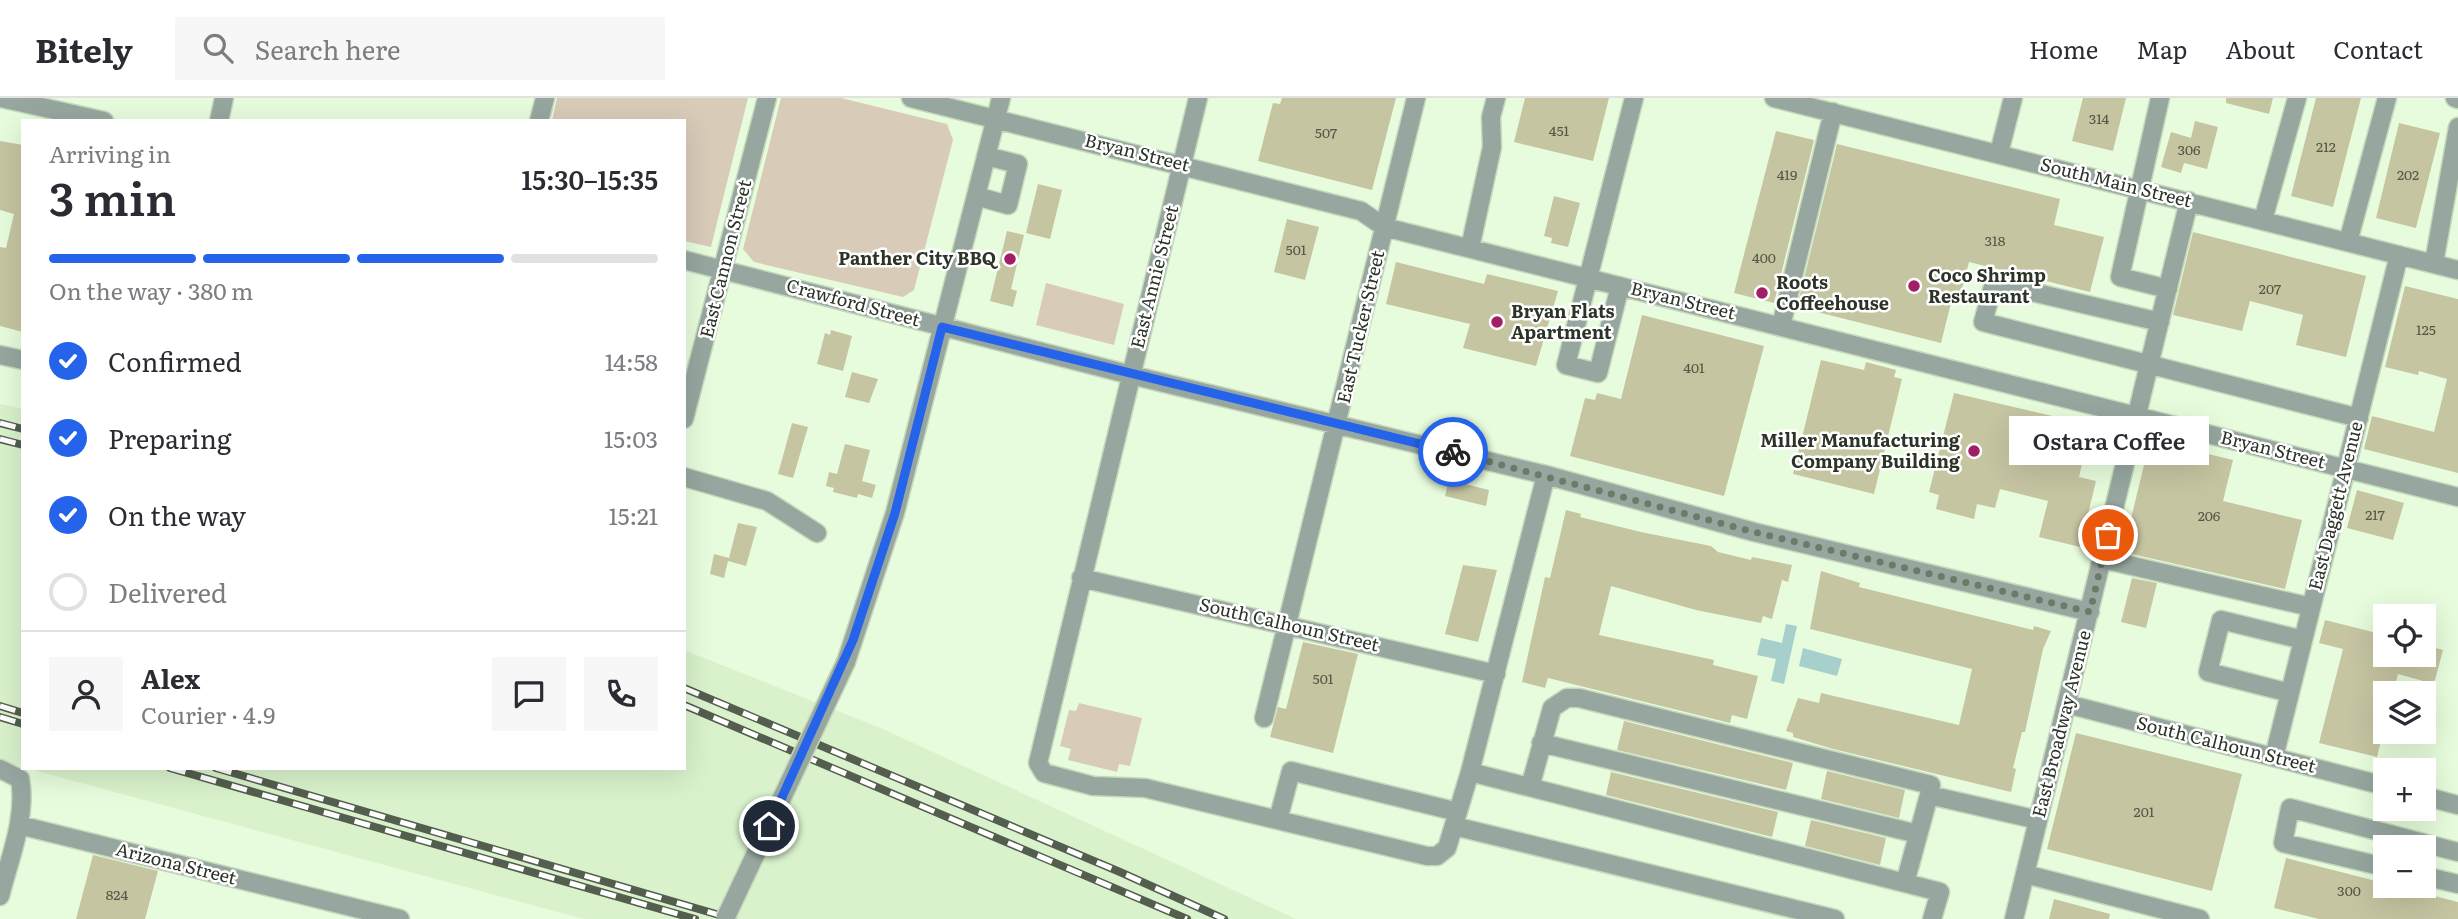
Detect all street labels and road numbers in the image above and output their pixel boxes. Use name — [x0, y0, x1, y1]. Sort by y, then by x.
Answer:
street label: Bryan Street — [1082, 125, 1193, 178]
street label: South Main Street — [2038, 150, 2196, 214]
street label: East Cannon Street — [692, 176, 757, 341]
street label: East Annie Street — [1123, 201, 1185, 351]
street label: East Tucker Street — [1329, 247, 1390, 406]
street label: Crawford Street — [784, 271, 924, 333]
street label: Bryan Street — [1628, 273, 1739, 326]
street label: East Daggett Avenue — [2300, 418, 2369, 593]
street label: Bryan Street — [2218, 422, 2329, 475]
street label: South Calhoun Street — [1197, 590, 1383, 658]
street label: East Broadway Avenue — [2024, 627, 2097, 820]
street label: South Calhoun Street — [2134, 708, 2319, 779]
street label: Arizona Street — [113, 835, 240, 891]

